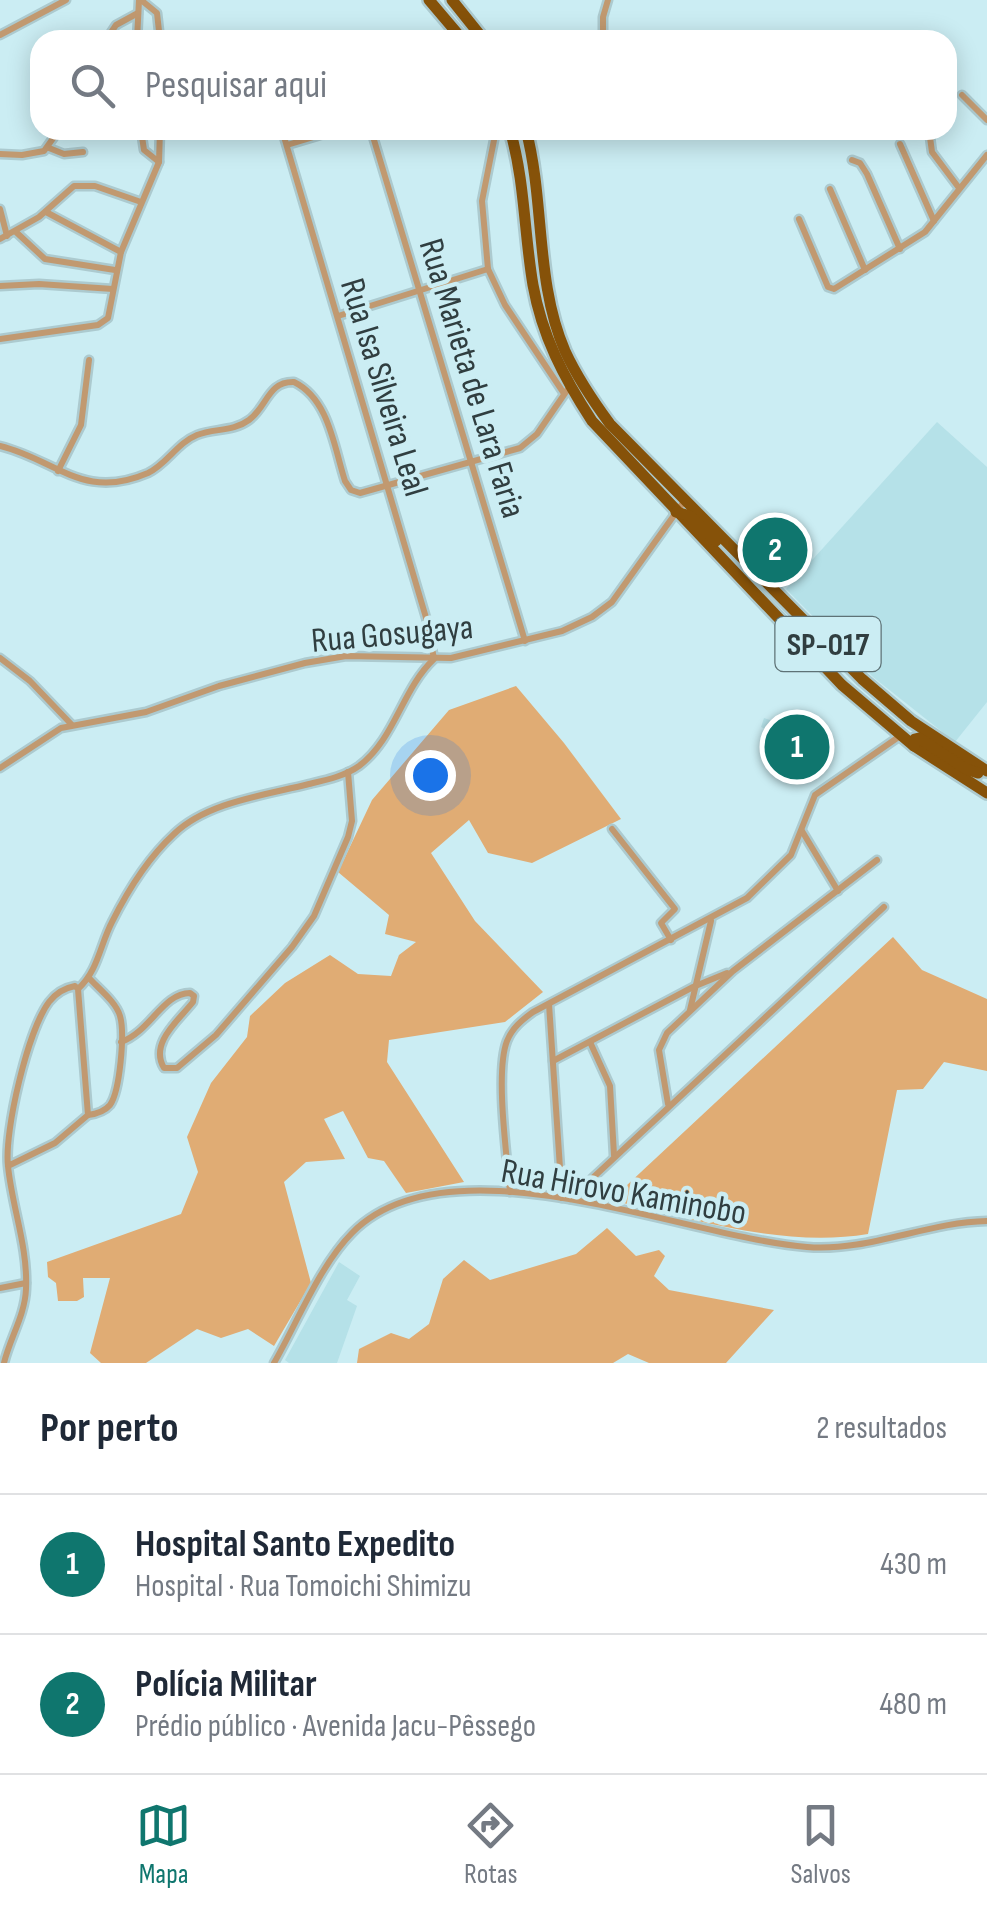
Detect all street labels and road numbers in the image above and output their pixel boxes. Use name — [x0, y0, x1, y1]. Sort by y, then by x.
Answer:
street label: Rua Marieta de Lara Faria — [409, 234, 534, 523]
street label: Rua Isa Silveira Leal — [330, 273, 437, 501]
street label: Rua Gosugaya — [309, 606, 475, 663]
road number: SP-017 — [776, 617, 880, 671]
street label: Rua Hirovo Kaminobo — [498, 1150, 750, 1235]

